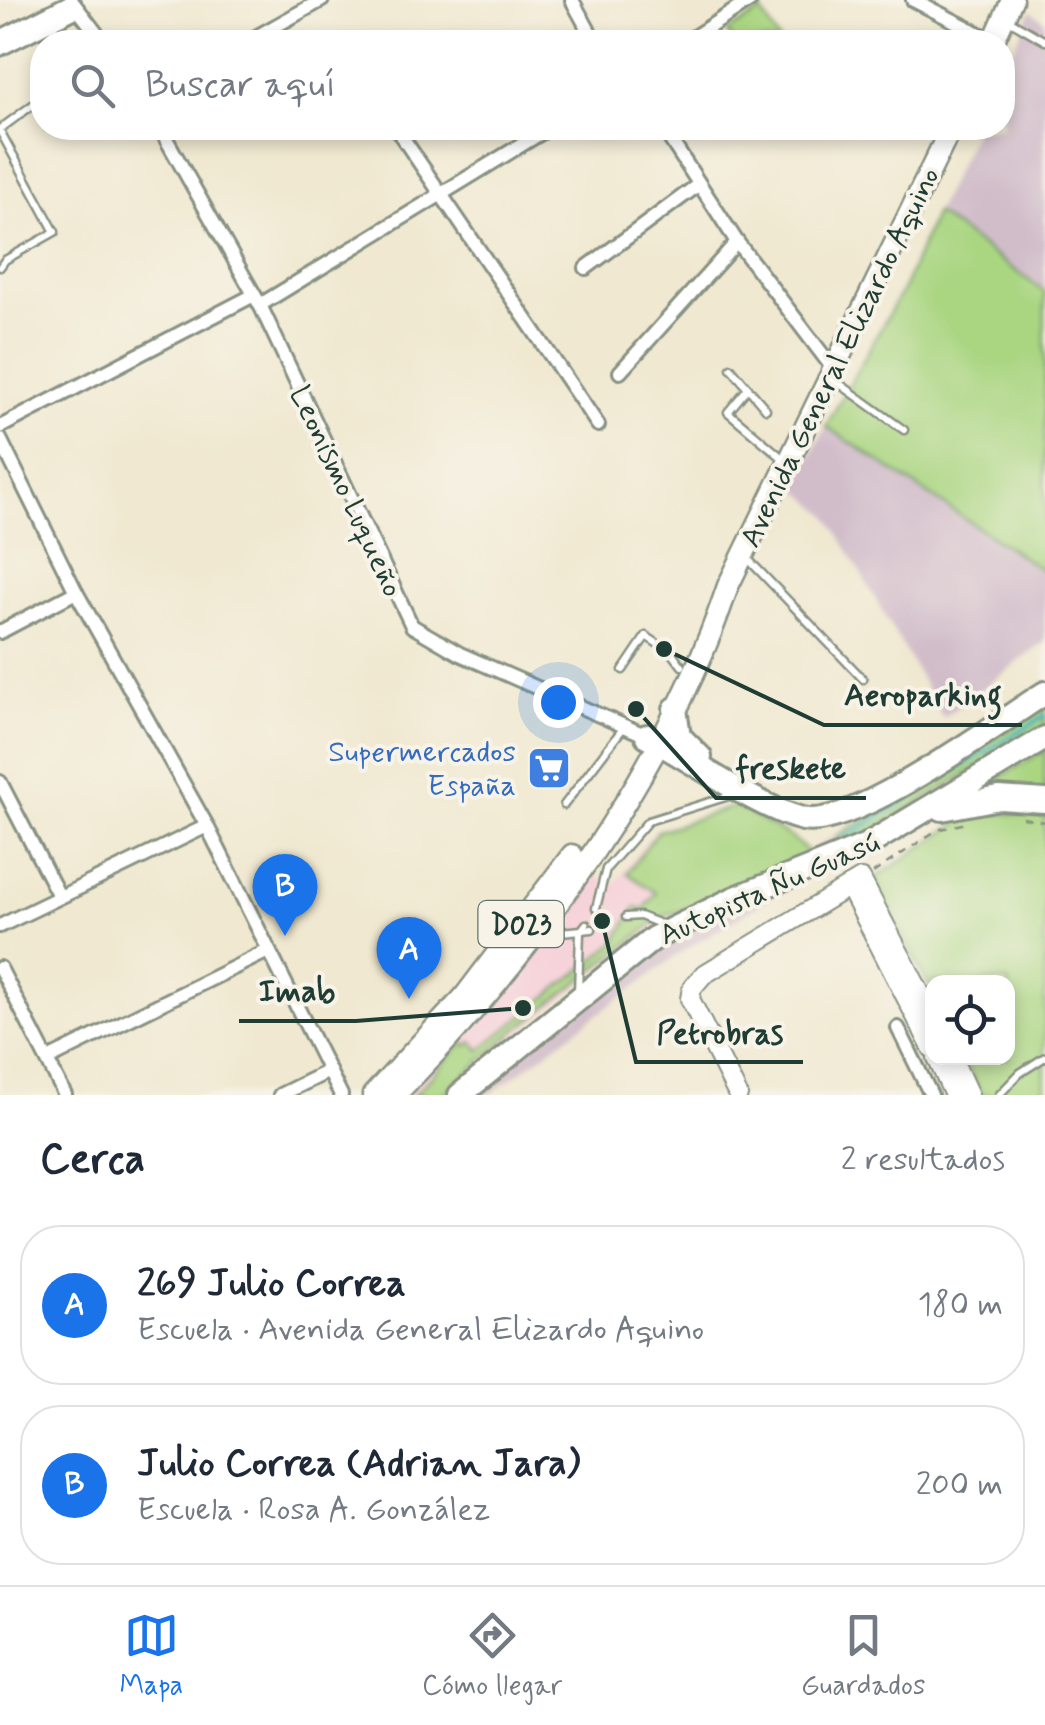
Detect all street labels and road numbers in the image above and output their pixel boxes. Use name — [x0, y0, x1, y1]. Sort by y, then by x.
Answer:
street label: Avenida General Elizardo Aquino — [731, 161, 949, 554]
street label: Leonismo Luqueño — [280, 380, 412, 603]
street label: Autopista Ñu Guasú — [653, 823, 886, 955]
road number: D023 — [478, 901, 564, 947]

